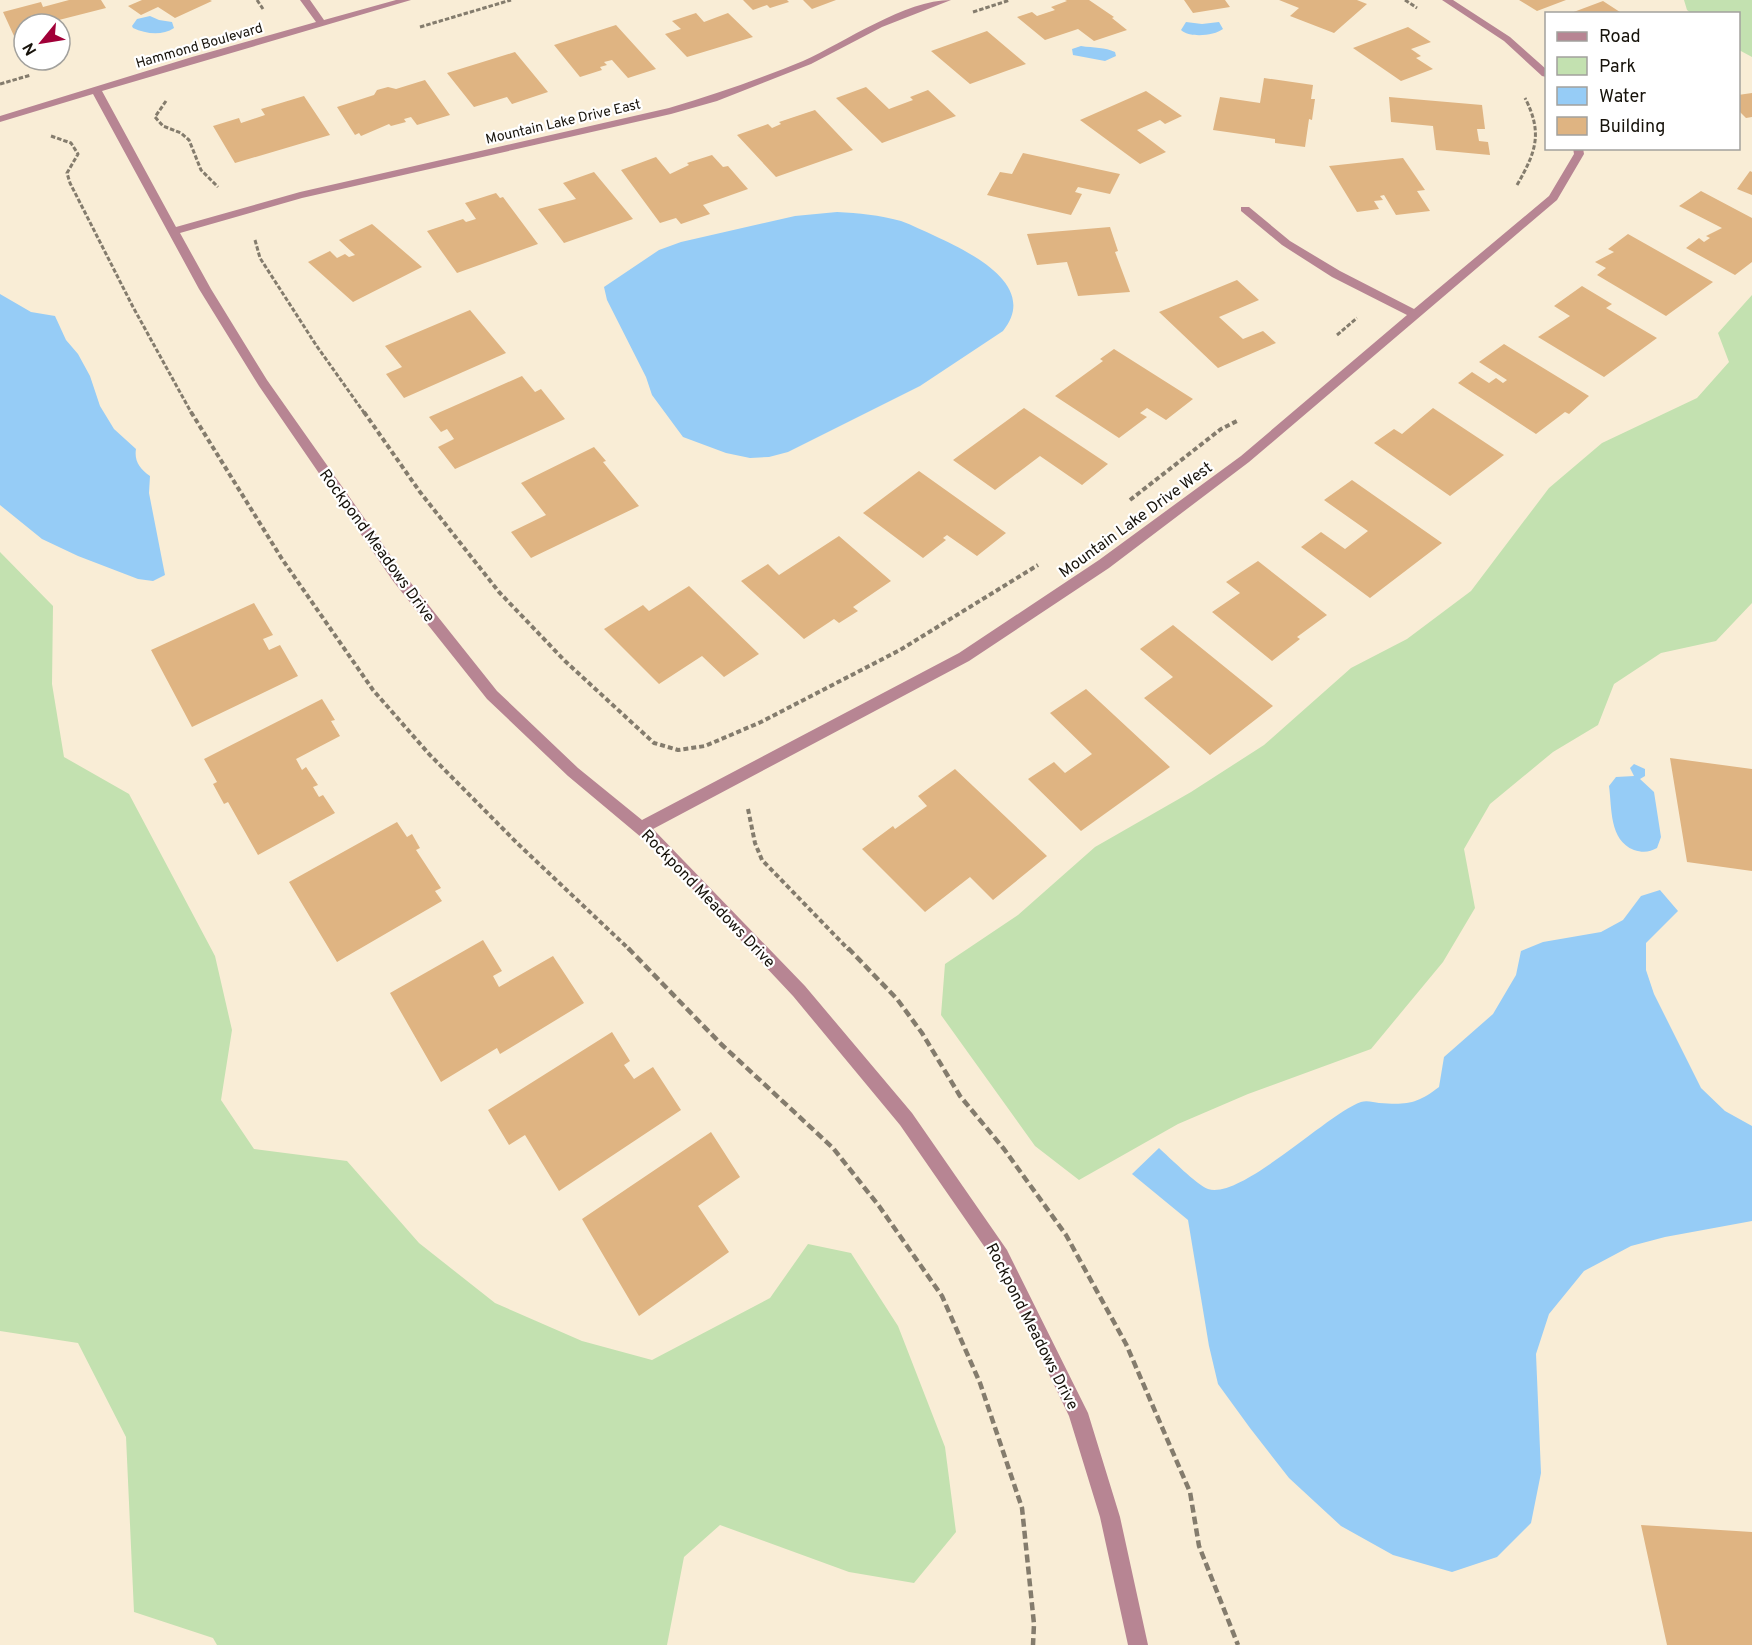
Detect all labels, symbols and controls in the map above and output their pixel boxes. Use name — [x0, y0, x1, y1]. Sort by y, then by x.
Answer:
north arrow — [12, 12, 72, 72]
legend — [1545, 12, 1740, 150]
street label: Hammond Boulevard — [134, 20, 265, 73]
text: Road — [1599, 26, 1641, 49]
text: N — [19, 39, 42, 58]
text: Park — [1599, 56, 1636, 79]
text: Water — [1599, 86, 1646, 109]
street label: Mountain Lake Drive East — [484, 96, 643, 149]
text: Building — [1599, 116, 1665, 139]
street label: Mountain Lake Drive West — [1056, 458, 1217, 583]
street label: Rockpond Meadows Drive — [314, 466, 439, 627]
street label: Rockpond Meadows Drive — [636, 826, 779, 973]
street label: Rockpond Meadows Drive — [980, 1240, 1082, 1414]

